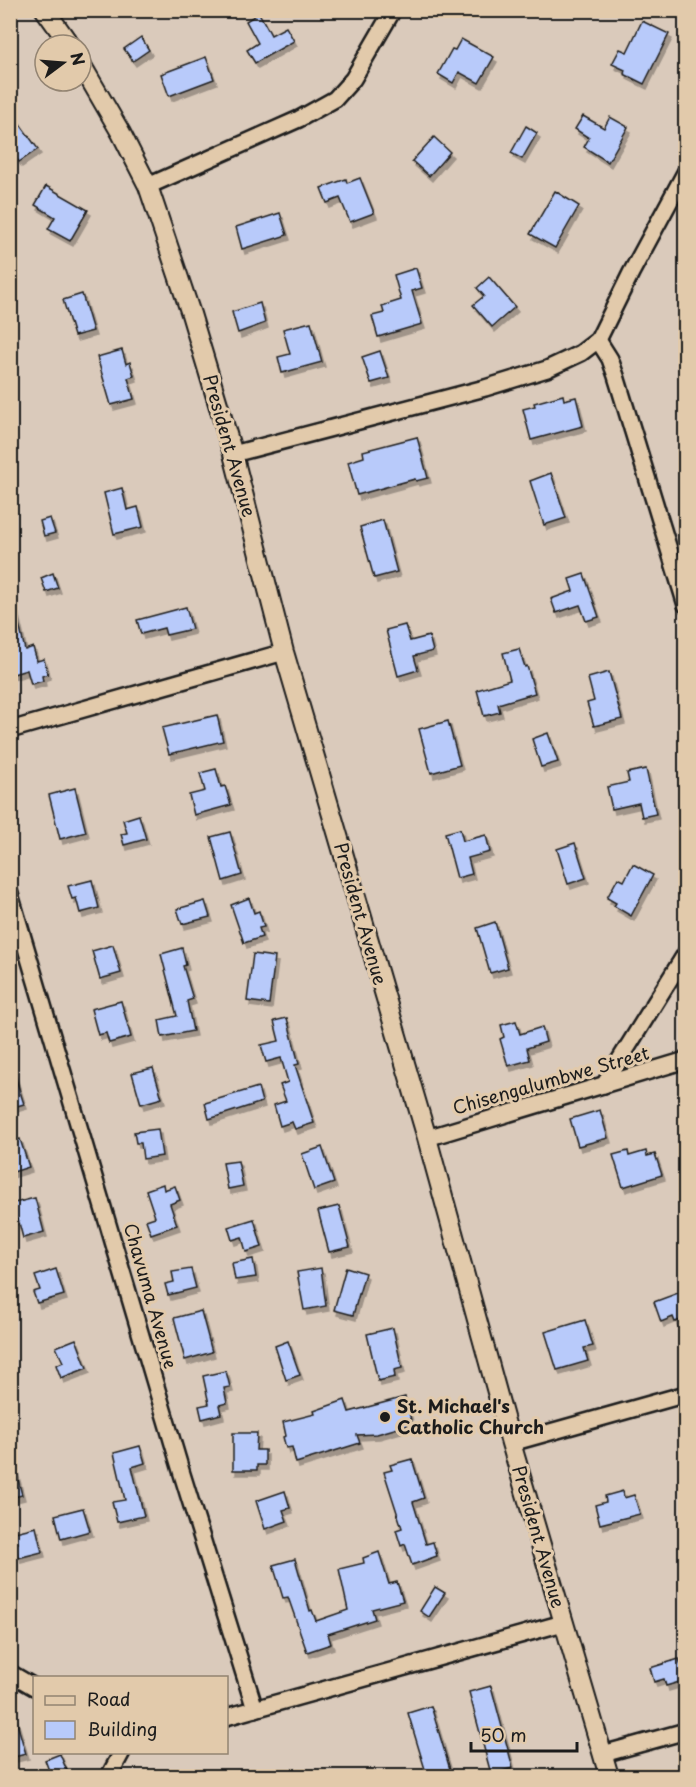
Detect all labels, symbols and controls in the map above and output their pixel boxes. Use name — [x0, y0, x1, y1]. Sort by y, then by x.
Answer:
north arrow — [33, 33, 93, 93]
text: N — [65, 49, 92, 68]
street label: President Avenue — [197, 371, 264, 520]
street label: President Avenue — [328, 839, 395, 988]
street label: Chisengalumbwe Street — [449, 1039, 652, 1121]
street label: Chavuma Avenue — [118, 1220, 185, 1372]
place label: St. Michael's Catholic Church — [397, 1392, 544, 1440]
marker: St. Michael's Catholic Church — [378, 1410, 392, 1424]
street label: President Avenue — [506, 1462, 573, 1611]
legend — [33, 1676, 228, 1754]
text: Road — [87, 1685, 131, 1712]
text: Building — [87, 1715, 157, 1742]
scale bar — [471, 1715, 578, 1753]
text: 50 m — [480, 1721, 527, 1748]

